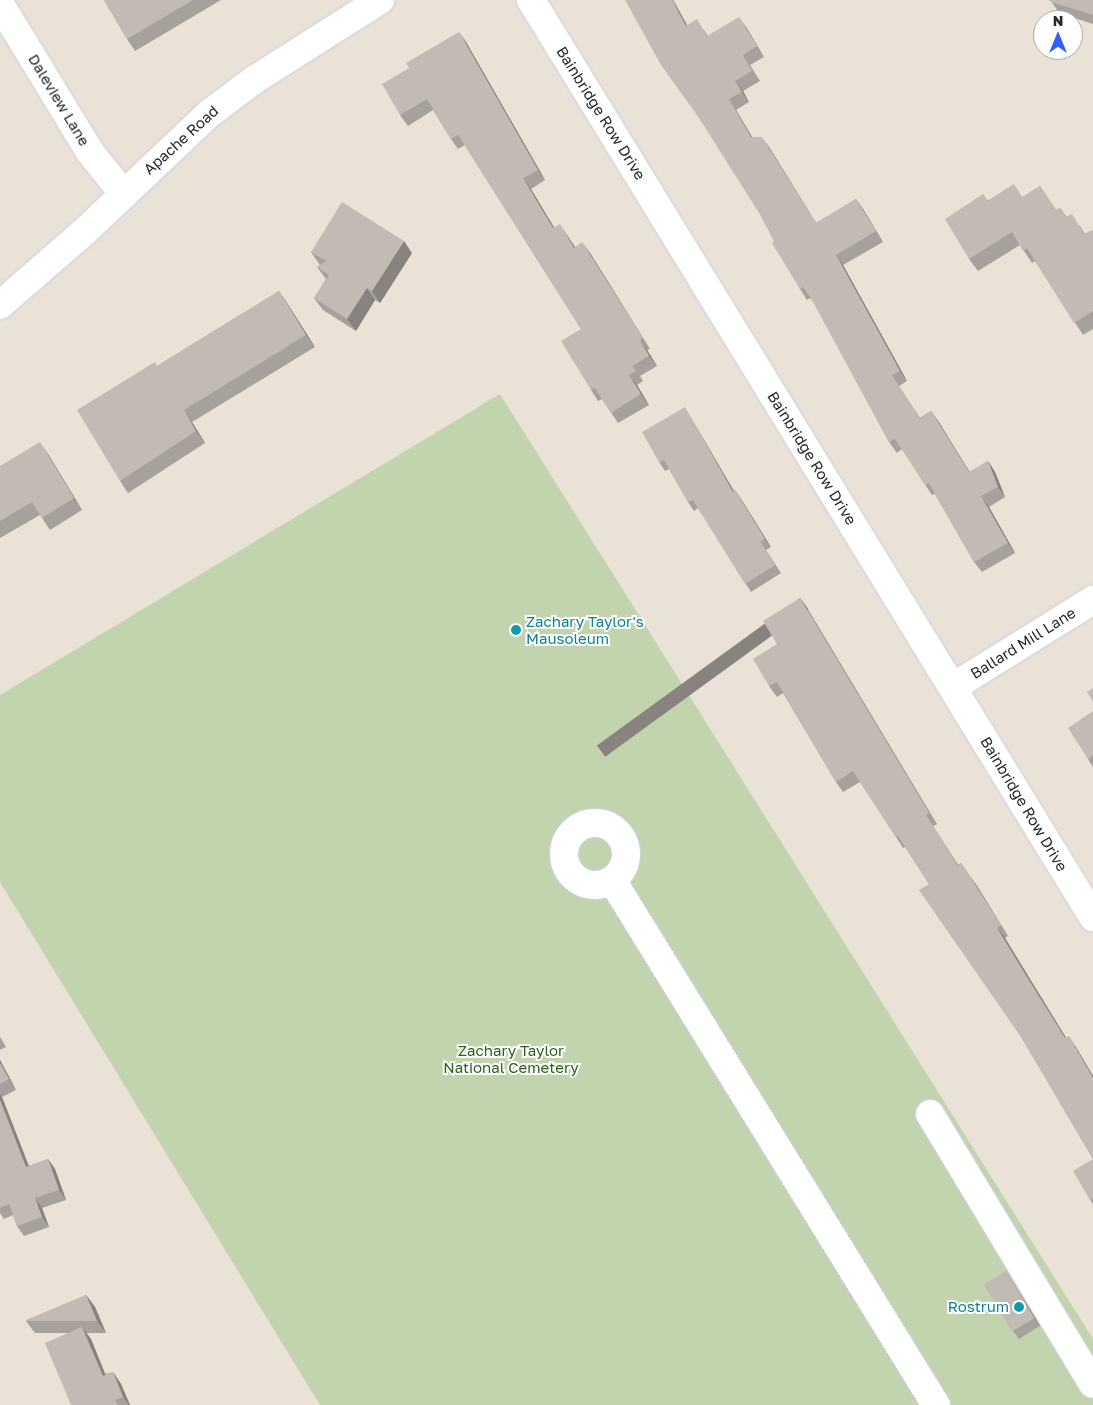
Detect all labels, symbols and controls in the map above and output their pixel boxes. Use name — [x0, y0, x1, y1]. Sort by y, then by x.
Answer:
north arrow — [1033, 10, 1083, 60]
text: N — [1053, 12, 1063, 29]
street label: Bainbridge Row Drive — [553, 43, 649, 183]
street label: Daleview Lane — [25, 51, 93, 149]
street label: Apache Road — [140, 102, 222, 178]
street label: Bainbridge Row Drive — [764, 388, 860, 528]
street label: Ballard Mill Lane — [967, 603, 1079, 683]
place label: Zachary Taylor's Mausoleum — [526, 612, 644, 647]
marker: Zachary Taylor's Mausoleum — [510, 624, 522, 636]
street label: Bainbridge Row Drive — [977, 733, 1071, 875]
park label: Zachary Taylor National Cemetery — [443, 1041, 579, 1076]
place label: Rostrum — [948, 1298, 1009, 1316]
marker: Rostrum — [1013, 1301, 1025, 1313]

